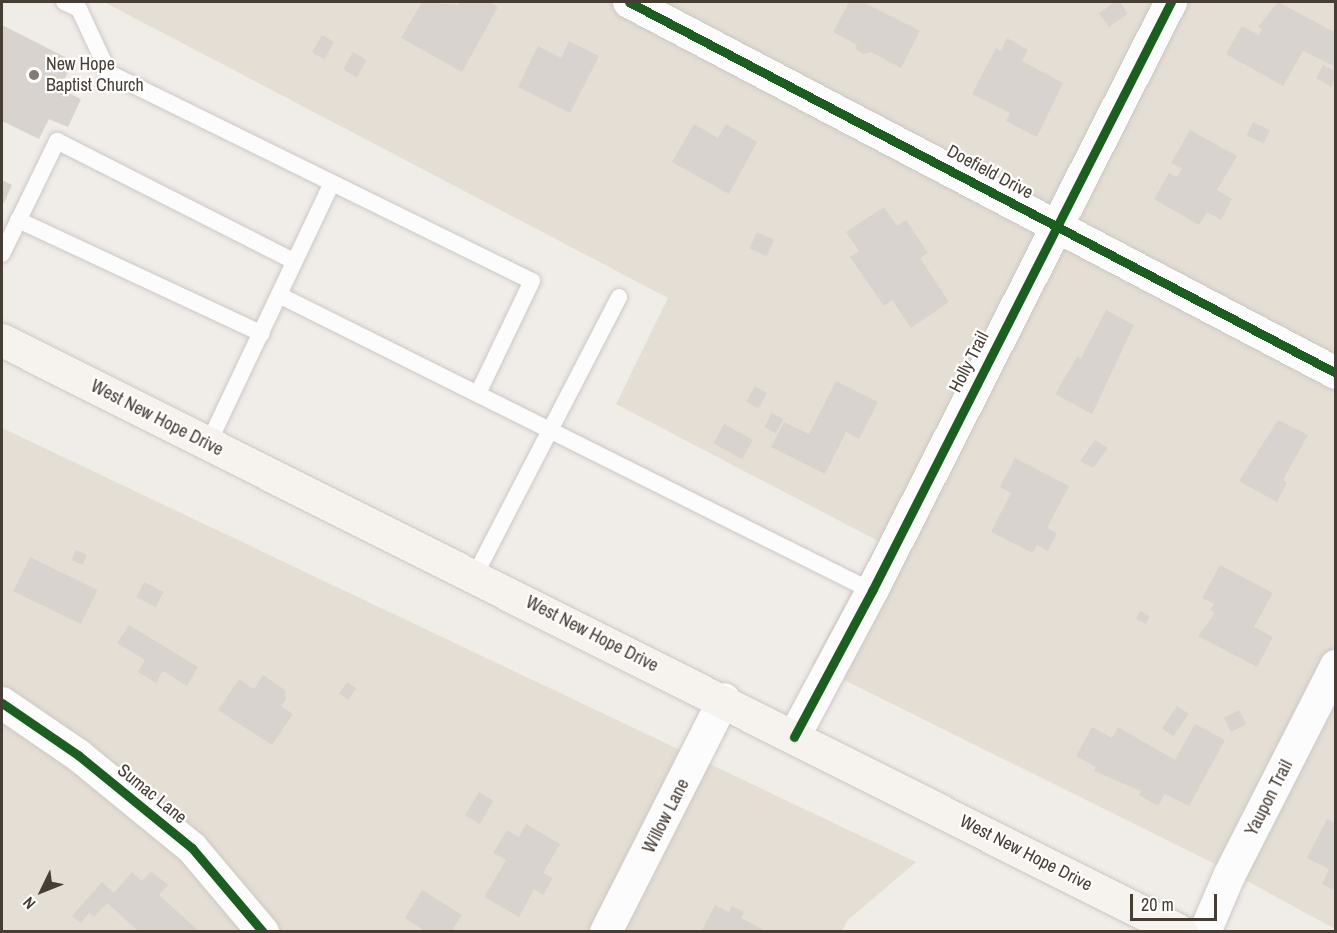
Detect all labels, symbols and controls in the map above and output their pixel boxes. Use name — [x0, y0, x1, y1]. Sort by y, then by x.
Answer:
place label: New Hope Baptist Church — [46, 54, 144, 97]
marker: New Hope Baptist Church — [27, 68, 41, 82]
street label: Doefield Drive — [943, 140, 1037, 204]
street label: Holly Trail — [944, 328, 994, 396]
street label: West New Hope Drive — [87, 375, 227, 461]
street label: West New Hope Drive — [522, 591, 662, 677]
street label: Yaupon Trail — [1241, 756, 1297, 840]
street label: Sumac Lane — [113, 760, 191, 828]
street label: Willow Lane — [638, 775, 694, 857]
street label: West New Hope Drive — [956, 810, 1096, 896]
north arrow — [12, 861, 72, 921]
scale bar — [1133, 882, 1220, 920]
text: N — [18, 892, 40, 914]
text: 20 m — [1141, 892, 1174, 917]

